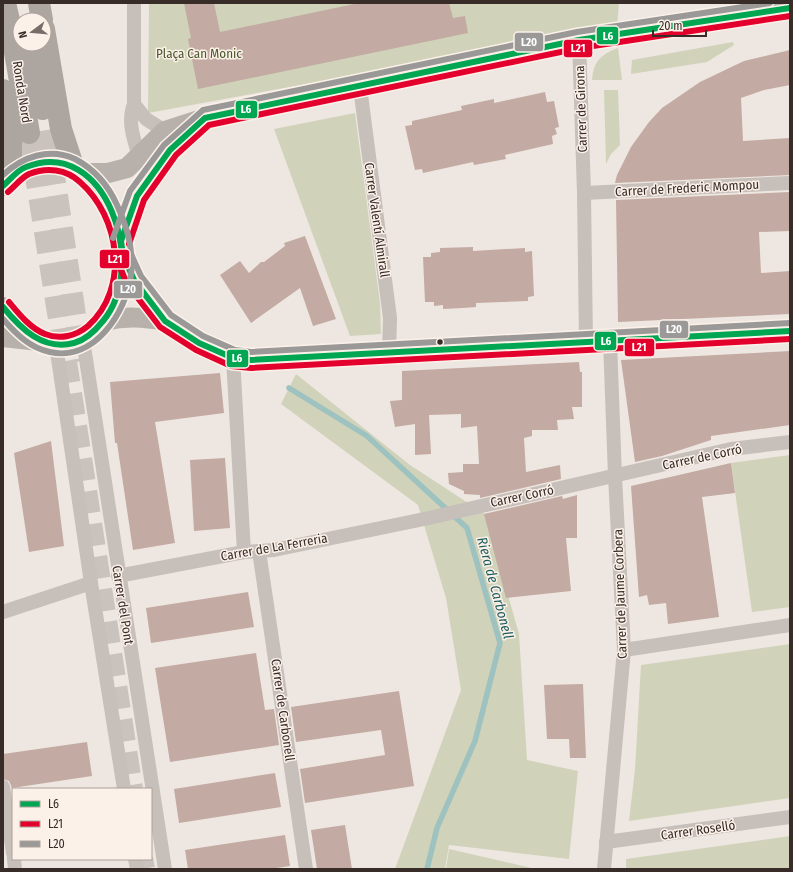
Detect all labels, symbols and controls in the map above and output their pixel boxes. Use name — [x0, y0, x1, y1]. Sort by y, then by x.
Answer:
north arrow — [12, 12, 52, 52]
scale bar — [653, 12, 706, 38]
text: 20 m — [659, 19, 683, 33]
line badge: L6 — [596, 26, 619, 45]
text: N — [16, 30, 30, 40]
text: L6 — [603, 30, 614, 43]
line badge: L20 — [514, 32, 544, 52]
text: L20 — [521, 36, 537, 49]
line badge: L21 — [563, 39, 593, 58]
text: L21 — [571, 42, 585, 55]
park label: Plaça Can Monic — [156, 46, 242, 61]
street label: Ronda Nord — [10, 60, 34, 124]
street label: Carrer de Girona — [572, 65, 590, 153]
line badge: L6 — [235, 100, 258, 119]
text: L6 — [241, 103, 252, 116]
street label: Carrer Valentí Almirall — [362, 162, 393, 279]
street label: Carrer de Frederic Mompou — [615, 177, 759, 199]
line badge: L21 — [99, 249, 130, 269]
text: L21 — [108, 253, 122, 266]
line badge: L20 — [113, 280, 143, 299]
text: L20 — [120, 283, 136, 296]
line badge: L20 — [659, 320, 689, 339]
text: L20 — [666, 323, 682, 336]
line badge: L6 — [594, 331, 617, 351]
text: L6 — [601, 335, 612, 348]
unlabelled marker — [435, 337, 445, 347]
line badge: L21 — [624, 338, 655, 357]
text: L21 — [632, 341, 646, 354]
line badge: L6 — [226, 349, 249, 368]
text: L6 — [232, 352, 243, 365]
street label: Carrer de Corró — [661, 441, 743, 473]
street label: Carrer Corró — [489, 482, 555, 510]
street label: Carrer de Jaume Corbera — [610, 529, 630, 659]
street label: Carrer de La Ferreria — [219, 530, 329, 564]
water label: Riera de Carbonell — [473, 535, 517, 641]
street label: Carrer del Pont — [109, 564, 137, 646]
street label: Carrer de Carbonell — [268, 658, 298, 763]
legend — [12, 788, 152, 860]
text: L6 — [48, 797, 59, 811]
text: L21 — [48, 817, 63, 831]
street label: Carrer Roselló — [660, 817, 736, 843]
text: L20 — [48, 837, 65, 851]

